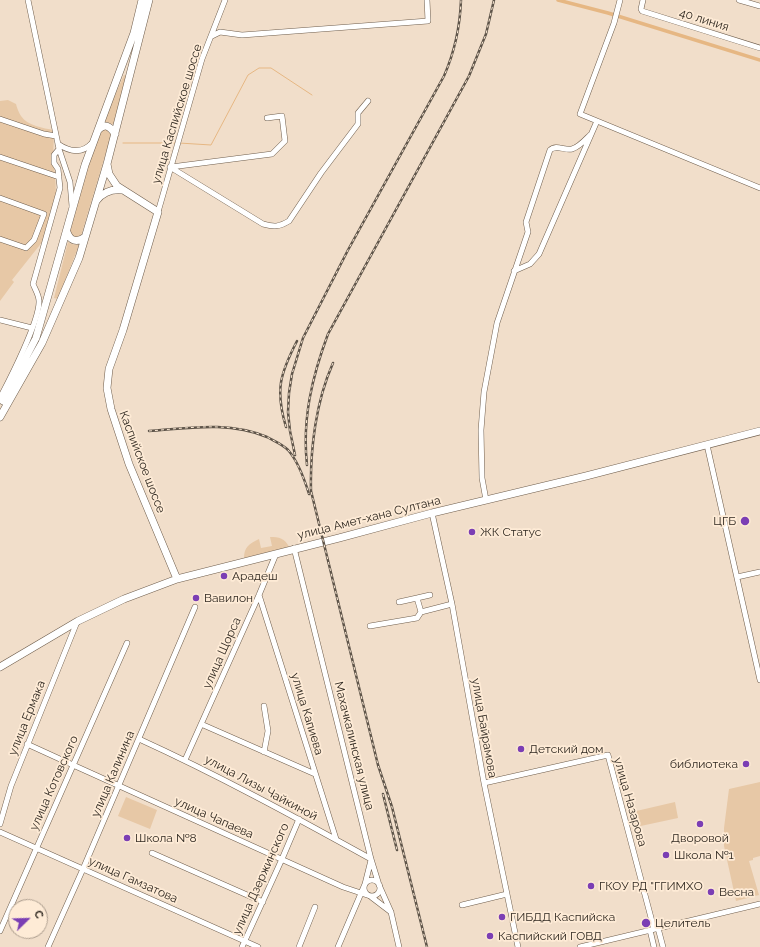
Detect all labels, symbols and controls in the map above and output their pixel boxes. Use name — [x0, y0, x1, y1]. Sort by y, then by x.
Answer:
street label: 40 линия — [677, 6, 731, 34]
street label: улица Каспийское шоссе — [149, 42, 205, 186]
street label: Каспийское шоссе — [116, 409, 168, 515]
street label: улица Амет-хана Султана — [296, 493, 442, 543]
place label: ЦГБ — [713, 514, 736, 528]
marker: ЦГБ — [739, 515, 751, 527]
place label: ЖК Статус — [480, 525, 541, 539]
marker: ЖК Статус — [467, 527, 477, 537]
place label: Арадеш — [232, 569, 278, 583]
marker: Арадеш — [219, 571, 229, 581]
place label: Вавилон — [204, 591, 253, 605]
marker: Вавилон — [191, 593, 201, 603]
street label: улица Щорса — [200, 615, 244, 691]
street label: улица Капиева — [288, 671, 326, 757]
street label: улица Байрамова — [468, 677, 500, 779]
street label: улица Ермака — [5, 679, 49, 757]
street label: Махачкалинская улица — [331, 680, 377, 812]
street label: улица Калинина — [88, 728, 138, 820]
street label: улица Котовского — [27, 733, 81, 833]
place label: Детский дом — [529, 742, 603, 756]
marker: Детский дом — [516, 744, 526, 754]
street label: улица Лизы Чайкиной — [202, 752, 320, 824]
street label: улица Назарова — [610, 756, 650, 848]
place label: библиотека — [670, 757, 738, 771]
marker: библиотека — [741, 759, 751, 769]
street label: улица Чапаева — [172, 794, 256, 842]
marker: Дворовой — [695, 819, 705, 829]
street label: улица Дзержинского — [230, 821, 292, 937]
place label: Школа №8 — [135, 831, 197, 845]
place label: Дворовой — [671, 831, 729, 845]
marker: Школа №8 — [122, 833, 132, 843]
place label: Школа №1 — [674, 848, 734, 862]
marker: Школа №1 — [661, 850, 671, 860]
street label: улица Гамзатова — [86, 854, 180, 906]
place label: ГКОУ РД "ГГИМХО — [599, 879, 703, 893]
marker: ГКОУ РД "ГГИМХО — [586, 881, 596, 891]
place label: Весна — [719, 885, 754, 899]
marker: Весна — [706, 887, 716, 897]
north arrow — [8, 899, 48, 939]
text: С — [31, 908, 46, 921]
place label: ГИБДД Каспийска — [510, 910, 615, 924]
marker: ГИБДД Каспийска — [497, 912, 507, 922]
place label: Целитель — [655, 916, 710, 930]
marker: Целитель — [640, 917, 652, 929]
place label: Каспийский ГОВД — [498, 929, 602, 943]
marker: Каспийский ГОВД — [485, 931, 495, 941]

